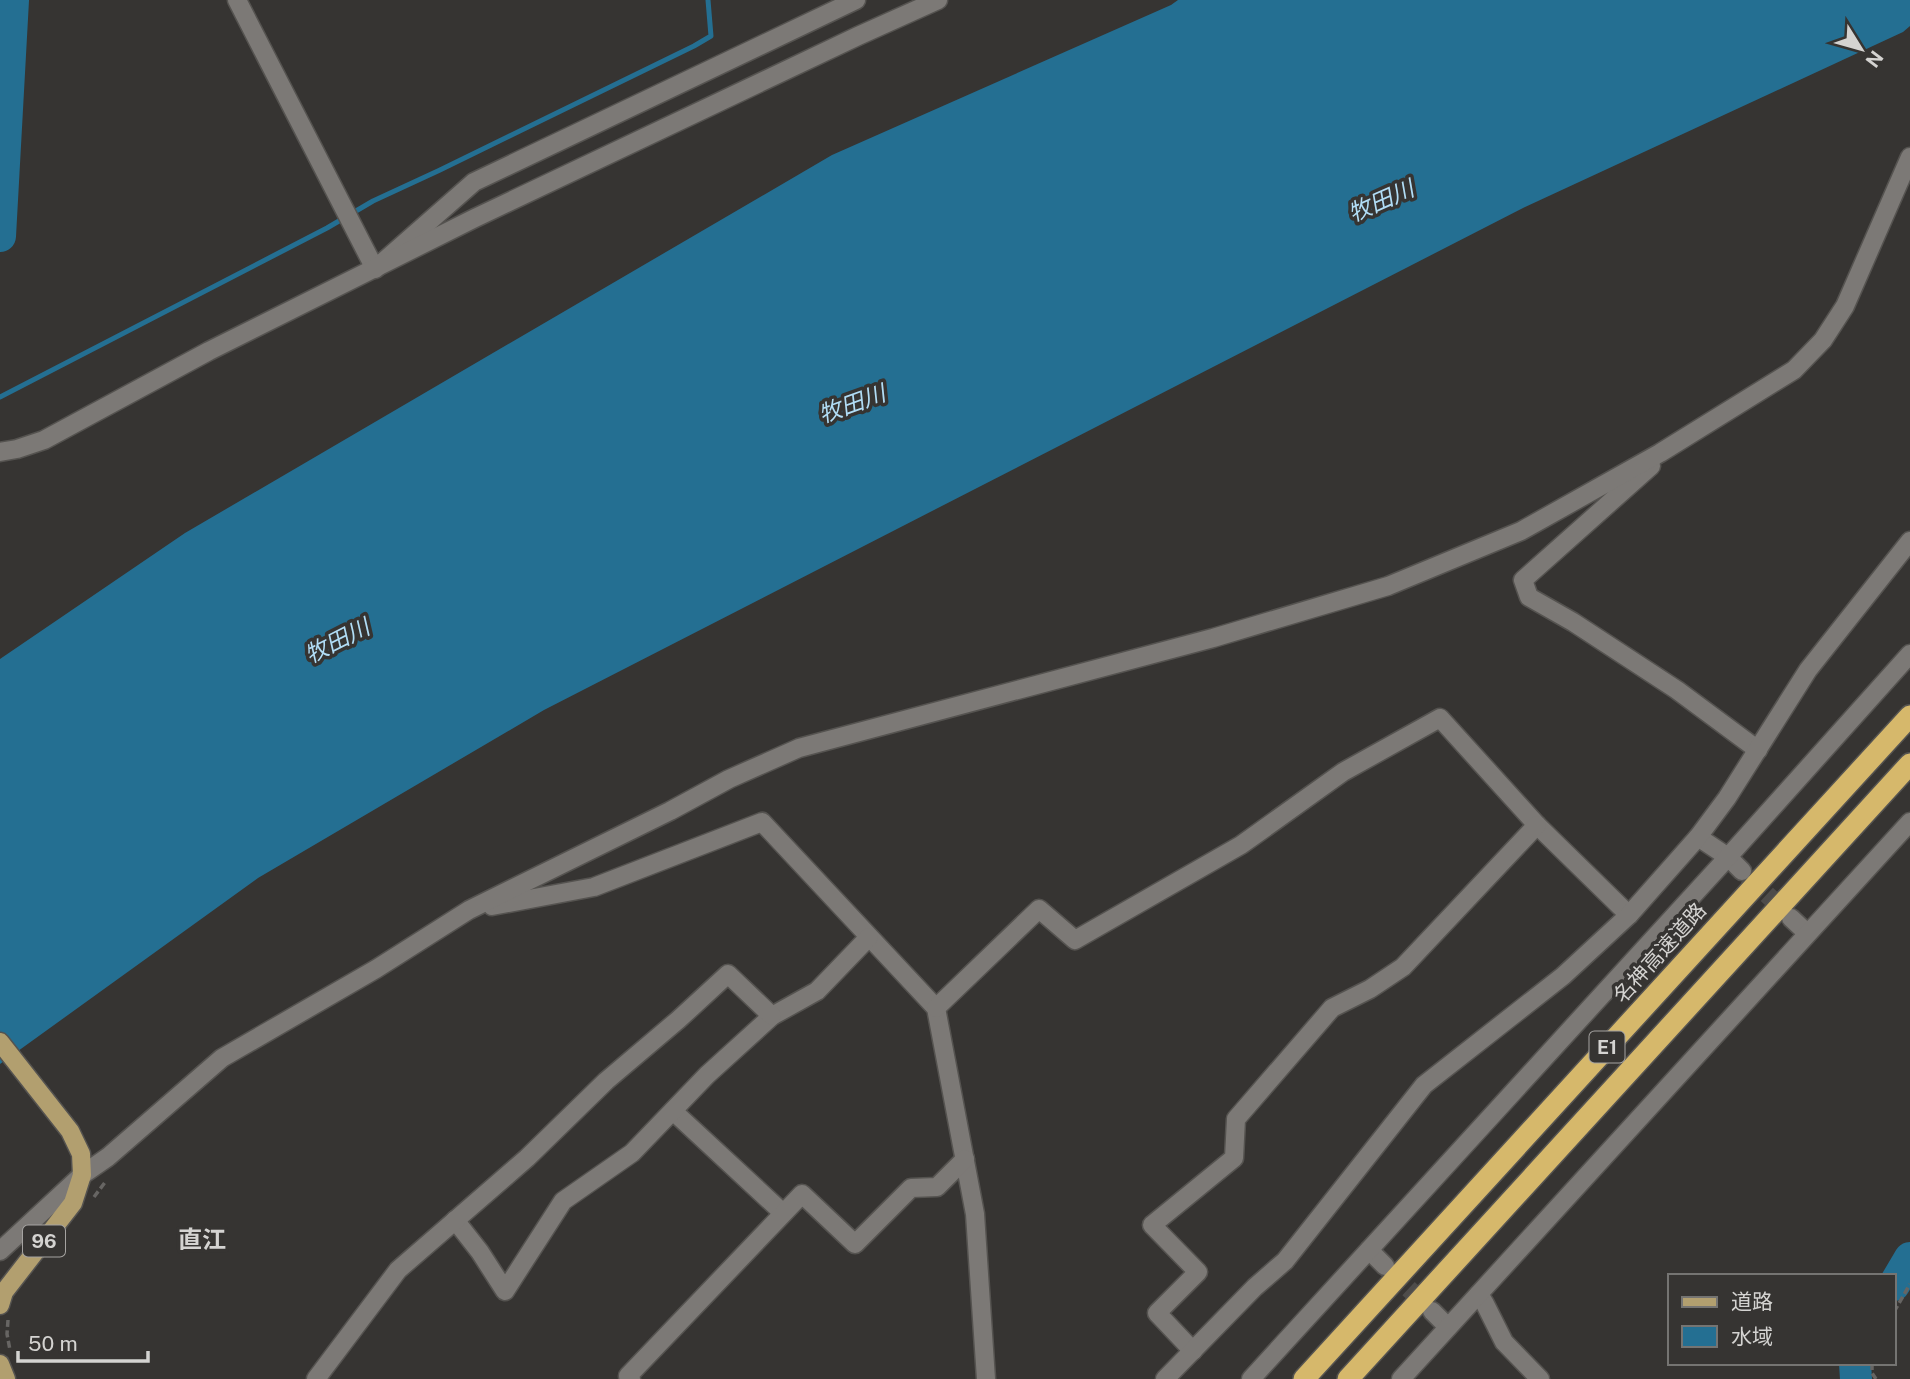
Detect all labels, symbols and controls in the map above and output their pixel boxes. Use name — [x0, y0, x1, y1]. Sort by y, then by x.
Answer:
north arrow — [1826, 14, 1896, 84]
text: N — [1861, 47, 1888, 72]
water label: 牧田川 — [1344, 173, 1421, 227]
water label: 牧田川 — [815, 378, 892, 428]
water label: 牧田川 — [300, 612, 376, 668]
street label: 名神高速道路 — [1608, 897, 1711, 1008]
road number: E1 — [1590, 1032, 1624, 1063]
district label: 直江 — [178, 1225, 226, 1253]
road number: 96 — [23, 1226, 65, 1256]
legend — [1668, 1274, 1896, 1365]
text: 道路 — [1731, 1289, 1773, 1314]
scale bar — [18, 1320, 147, 1364]
text: 水域 — [1731, 1324, 1773, 1349]
text: 50 m — [28, 1331, 78, 1356]

